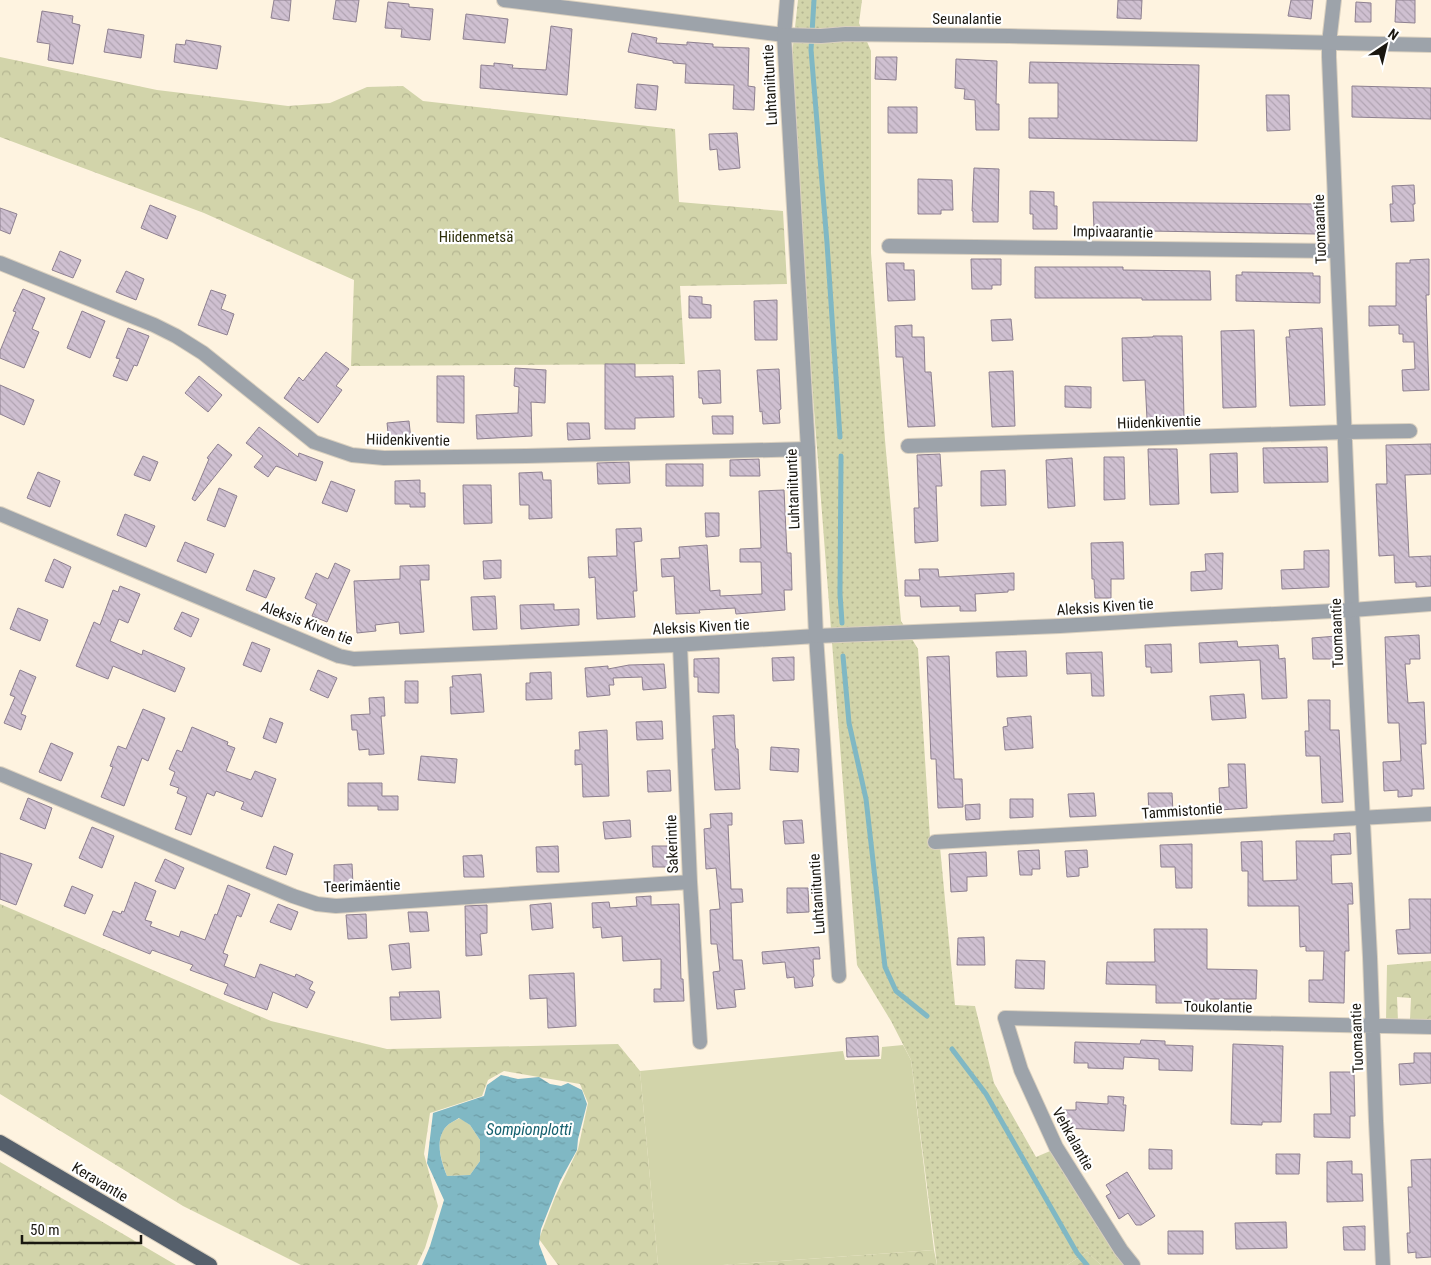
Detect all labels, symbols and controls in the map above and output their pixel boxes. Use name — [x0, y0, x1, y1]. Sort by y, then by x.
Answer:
street label: Seunalantie — [932, 10, 1002, 28]
north arrow — [1361, 20, 1411, 70]
text: N — [1385, 25, 1402, 43]
street label: Luhtaniituntie — [759, 44, 781, 126]
street label: Tuomaantie — [1310, 194, 1330, 264]
street label: Impivaarantie — [1073, 222, 1153, 242]
park label: Hiidenmetsä — [439, 228, 513, 246]
street label: Hiidenkiventie — [1117, 412, 1201, 432]
street label: Hiidenkiventie — [366, 430, 450, 450]
street label: Luhtaniituntie — [783, 448, 803, 530]
street label: Aleksis Kiven tie — [1056, 595, 1154, 619]
street label: Aleksis Kiven tie — [258, 597, 356, 649]
street label: Tuomaantie — [1327, 598, 1347, 668]
street label: Aleksis Kiven tie — [652, 615, 750, 639]
street label: Tammistontie — [1141, 799, 1223, 823]
street label: Sakerintie — [662, 814, 682, 874]
street label: Luhtaniituntie — [805, 853, 829, 935]
street label: Teerimäentie — [323, 876, 401, 896]
street label: Toukolantie — [1183, 997, 1253, 1017]
street label: Tuomaantie — [1347, 1003, 1367, 1073]
street label: Vehkalantie — [1048, 1104, 1098, 1174]
water label: Sompionplotti — [486, 1120, 572, 1139]
street label: Keravantie — [69, 1158, 131, 1206]
scale bar — [22, 1212, 141, 1244]
text: 50 m — [30, 1221, 60, 1239]

